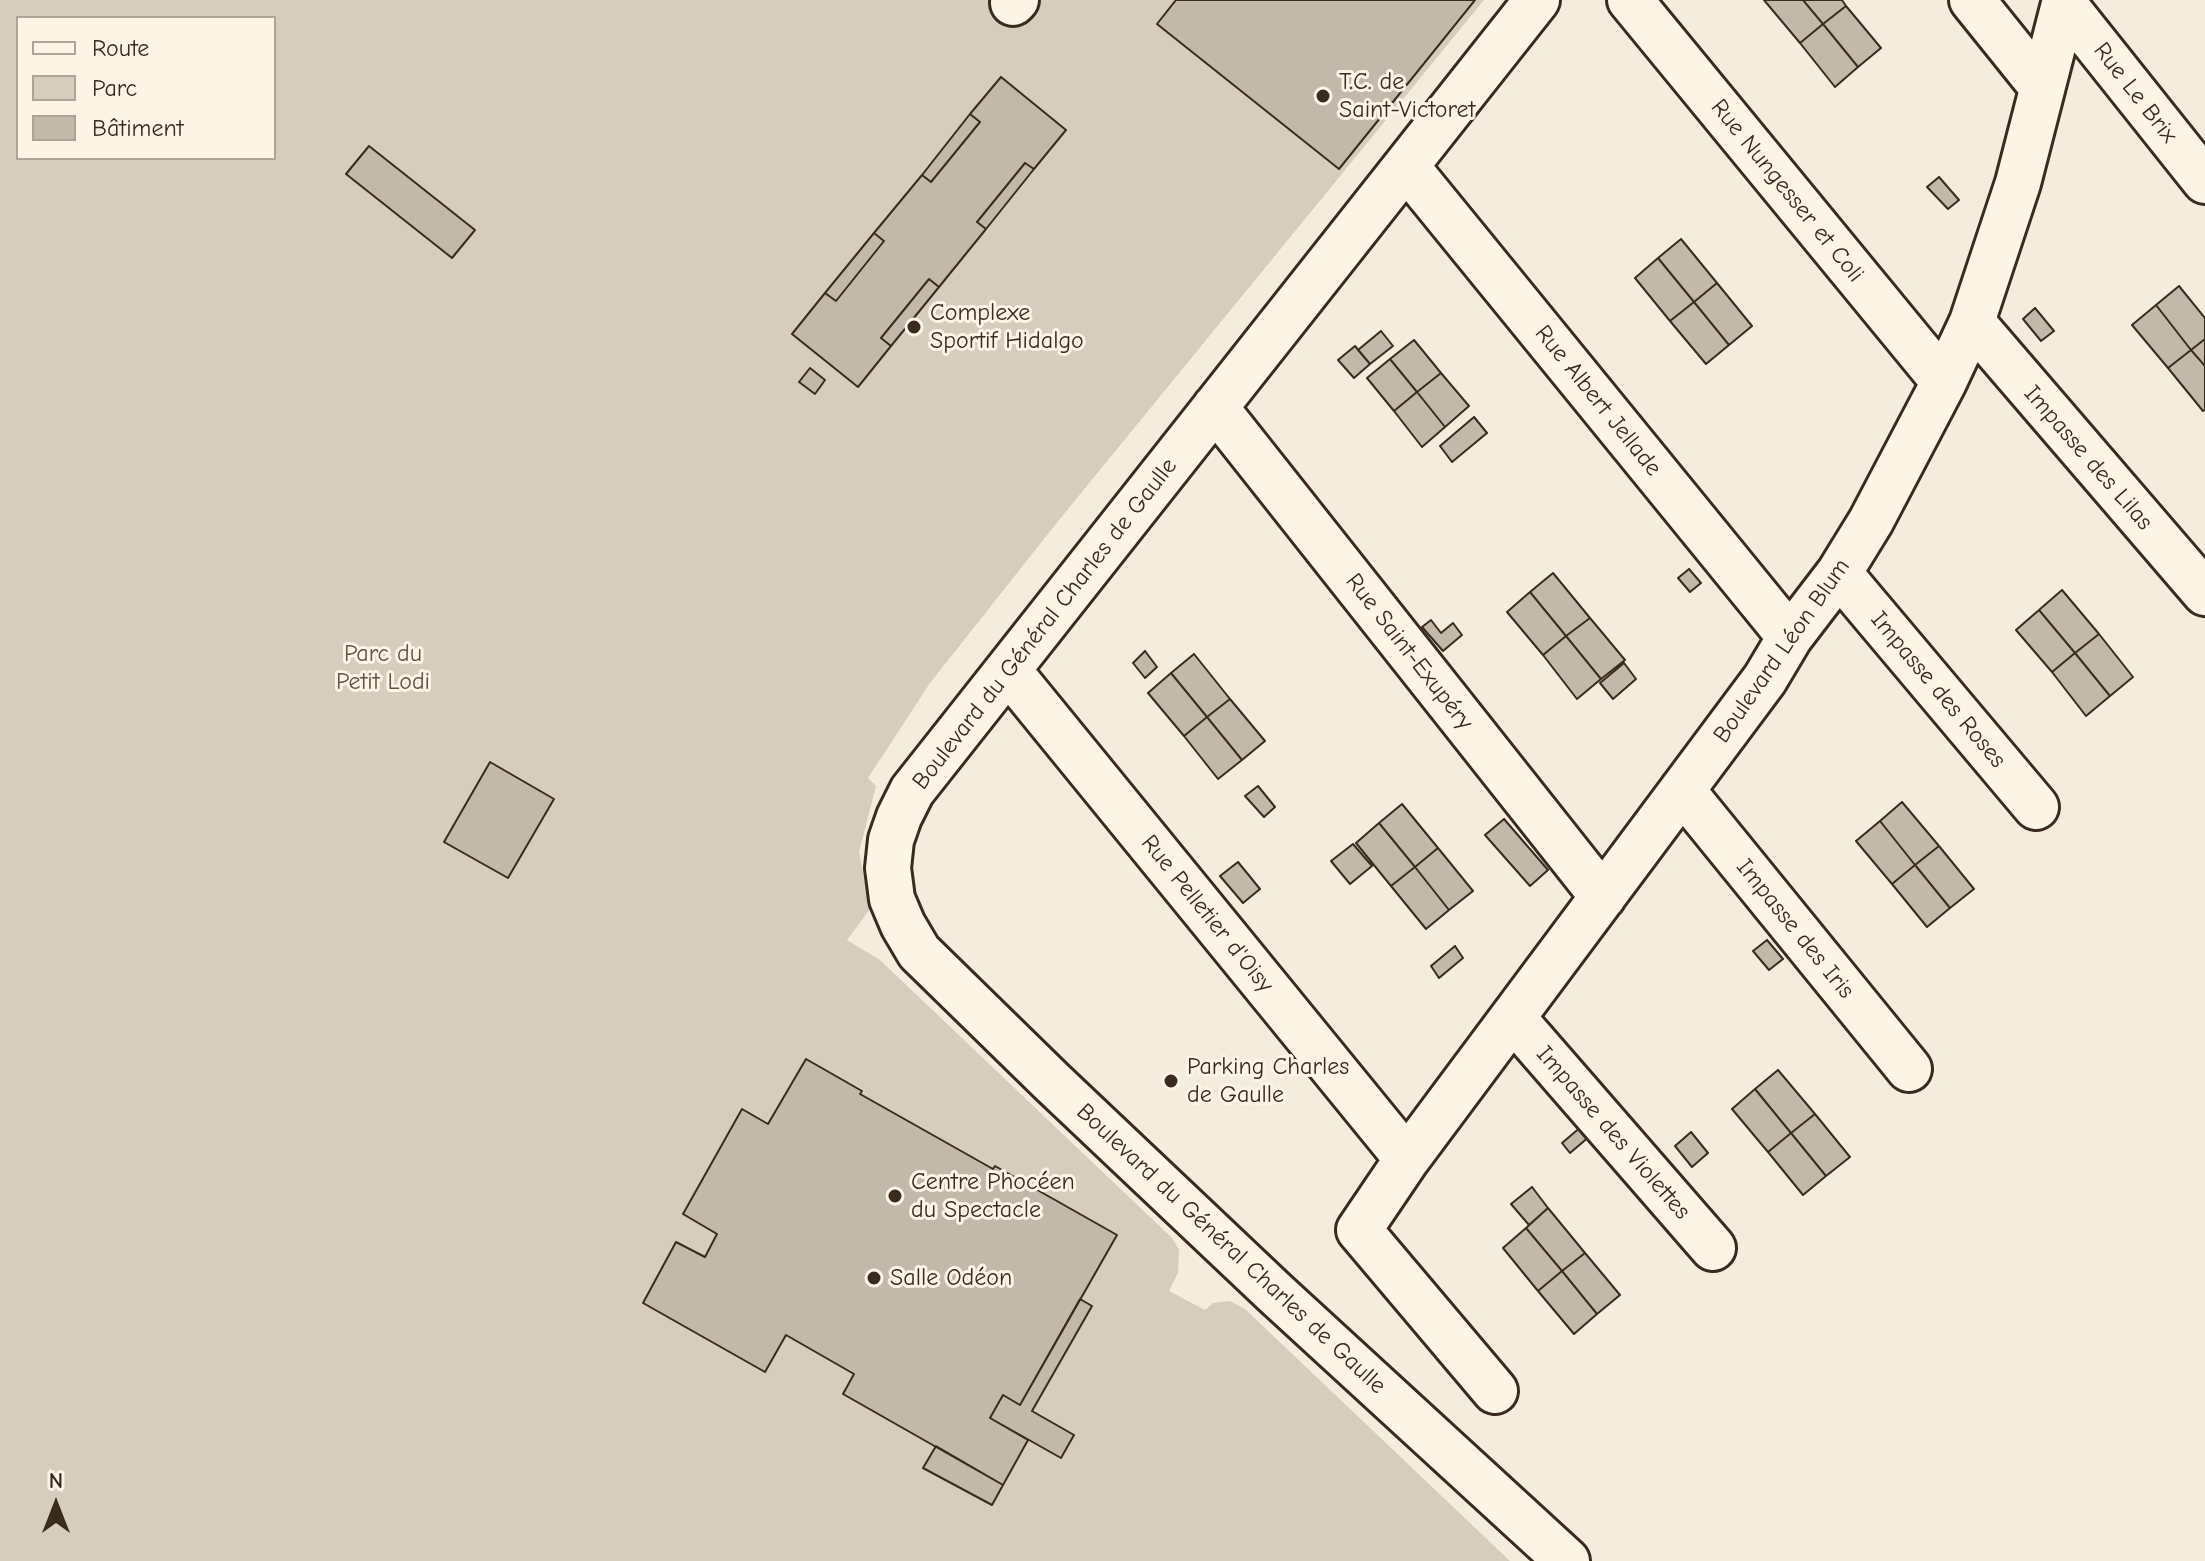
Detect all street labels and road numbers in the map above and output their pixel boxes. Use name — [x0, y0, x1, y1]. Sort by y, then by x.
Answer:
street label: Rue Le Brix — [2087, 37, 2183, 149]
street label: Rue Nungesser et Coli — [1704, 94, 1870, 288]
street label: Rue Albert Jellade — [1528, 320, 1668, 482]
street label: Impasse des Lilas — [2017, 380, 2159, 536]
street label: Boulevard du Général Charles de Gaulle — [907, 453, 1183, 795]
street label: Boulevard Léon Blum — [1708, 553, 1856, 749]
street label: Rue Saint-Exupéry — [1339, 568, 1479, 736]
street label: Impasse des Roses — [1864, 606, 2012, 774]
street label: Rue Pelletier d'Oisy — [1135, 829, 1279, 999]
street label: Impasse des Iris — [1730, 853, 1860, 1005]
street label: Impasse des Violettes — [1530, 1040, 1696, 1226]
street label: Boulevard du Général Charles de Gaulle — [1070, 1098, 1392, 1400]

